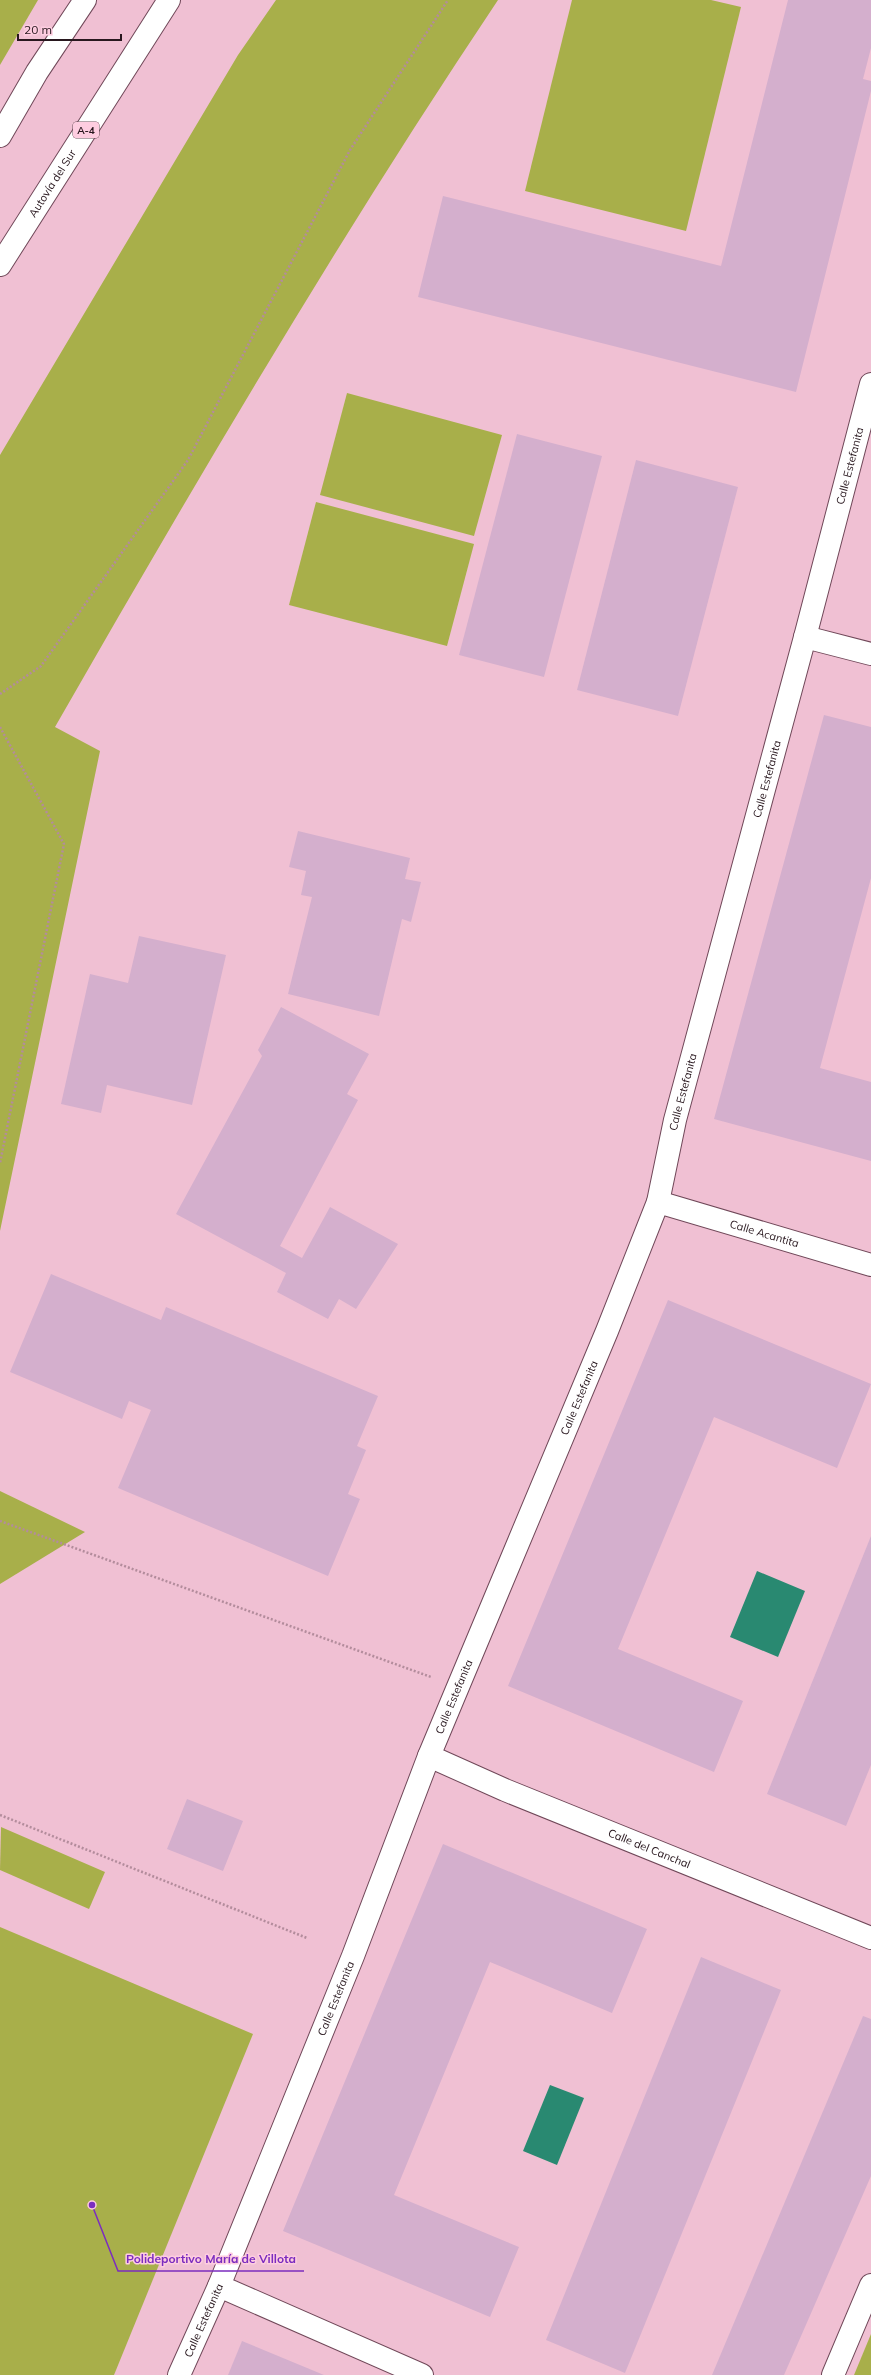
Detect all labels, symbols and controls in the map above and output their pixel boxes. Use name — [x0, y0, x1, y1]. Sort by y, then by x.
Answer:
scale bar — [18, 16, 121, 42]
text: 20 m — [24, 22, 52, 37]
road number: A-4 — [73, 122, 99, 138]
street label: Autovía del Sur — [25, 147, 79, 220]
street label: Calle Estefanita — [833, 426, 866, 506]
street label: Calle Estefanita — [750, 739, 784, 819]
street label: Calle Estefanita — [666, 1052, 700, 1132]
street label: Calle Acantita — [728, 1217, 801, 1250]
street label: Calle Estefanita — [557, 1358, 601, 1437]
street label: Calle Estefanita — [432, 1657, 476, 1736]
street label: Calle del Canchal — [606, 1825, 693, 1871]
street label: Calle Estefanita — [314, 1959, 357, 2038]
callout: Polideportivo María de Villota — [118, 2247, 304, 2271]
text: Polideportivo María de Villota — [126, 2251, 296, 2266]
street label: Calle Estefanita — [181, 2281, 226, 2359]

